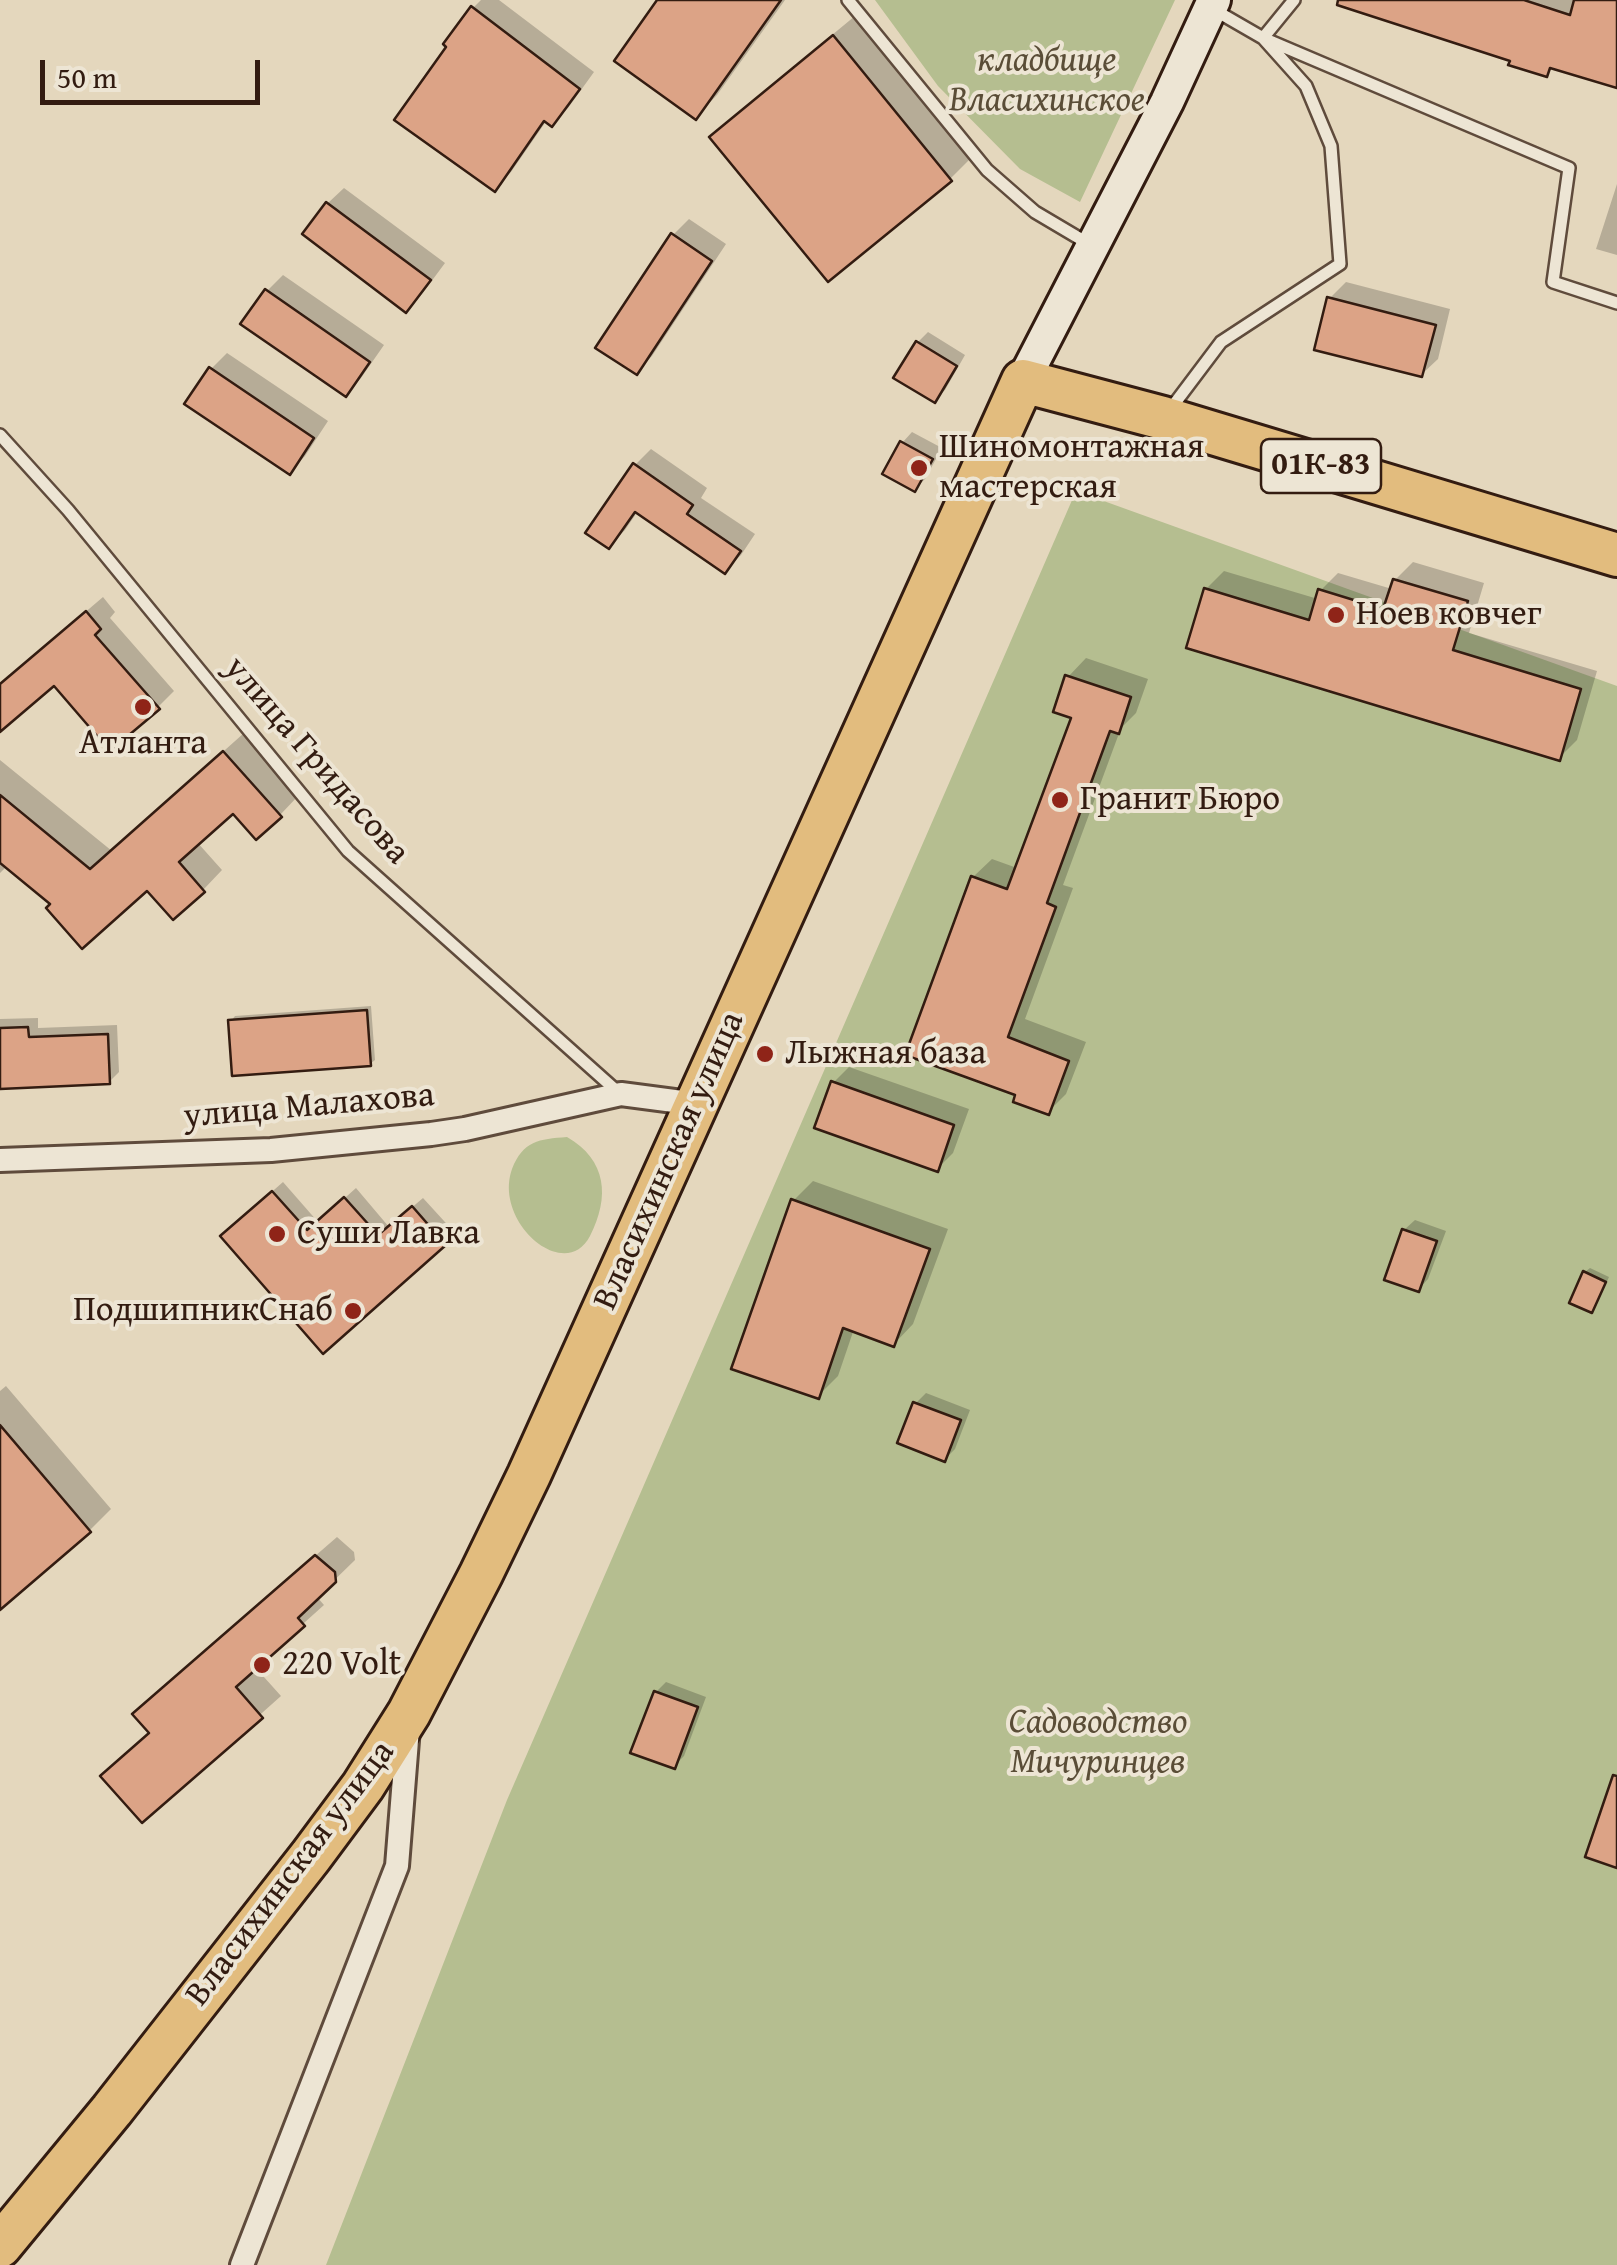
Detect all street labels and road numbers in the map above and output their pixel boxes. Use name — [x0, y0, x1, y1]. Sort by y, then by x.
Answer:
road number: 01К-83 — [1261, 439, 1381, 493]
street label: улица Гридасова — [214, 648, 418, 874]
street label: Власихинская улица — [585, 1006, 755, 1316]
street label: улица Малахова — [182, 1075, 436, 1139]
street label: Власихинская улица — [178, 1733, 404, 2015]

